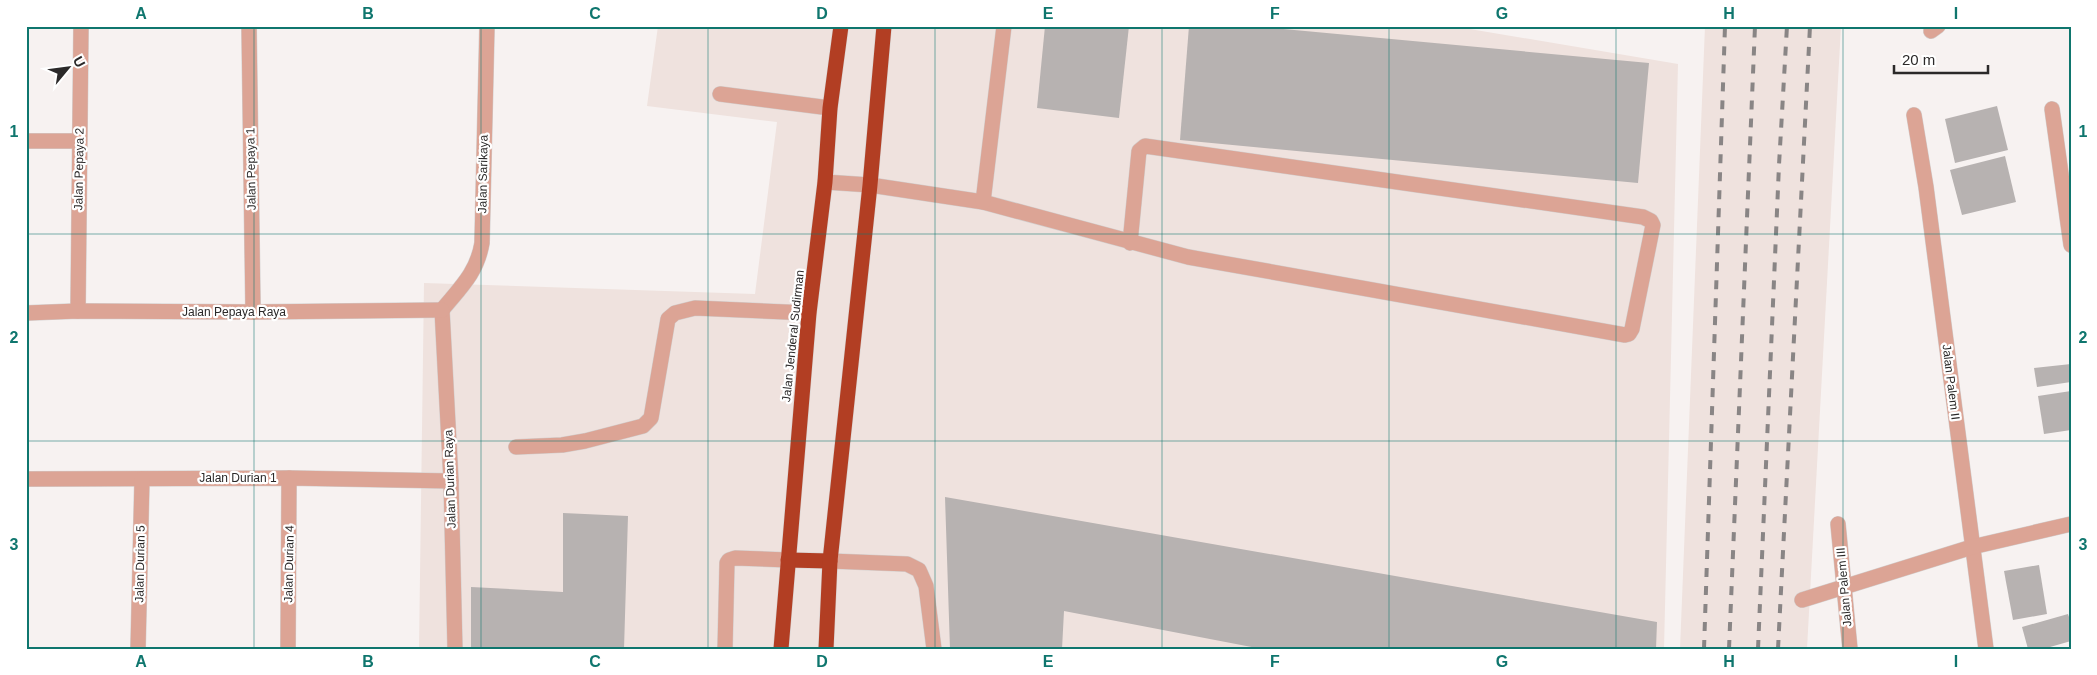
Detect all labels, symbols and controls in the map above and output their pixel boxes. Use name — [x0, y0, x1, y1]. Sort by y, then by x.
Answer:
text: A — [135, 5, 147, 22]
text: B — [362, 5, 374, 22]
text: C — [589, 5, 601, 22]
text: D — [816, 5, 828, 22]
text: E — [1043, 5, 1054, 22]
text: F — [1270, 5, 1280, 22]
text: G — [1496, 5, 1508, 22]
text: H — [1723, 5, 1735, 22]
text: I — [1954, 5, 1958, 22]
north arrow — [42, 42, 92, 92]
scale bar — [1894, 42, 1988, 74]
text: 20 m — [1902, 51, 1935, 68]
text: U — [70, 53, 89, 70]
text: 1 — [10, 123, 19, 140]
text: 1 — [2079, 123, 2088, 140]
street label: Jalan Pepaya 2 — [71, 127, 87, 210]
street label: Jalan Pepaya 1 — [243, 127, 259, 210]
street label: Jalan Sarikaya — [475, 134, 491, 213]
street label: Jalan Jenderal Sudirman — [779, 269, 807, 403]
street label: Jalan Pepaya Raya — [182, 305, 286, 319]
text: 2 — [10, 329, 19, 346]
text: 2 — [2079, 329, 2088, 346]
street label: Jalan Palem II — [1939, 343, 1963, 421]
street label: Jalan Durian Raya — [441, 429, 459, 529]
street label: Jalan Durian 1 — [199, 471, 277, 485]
street label: Jalan Durian 5 — [132, 525, 148, 603]
street label: Jalan Durian 4 — [281, 525, 297, 603]
text: 3 — [10, 536, 19, 553]
text: 3 — [2079, 536, 2088, 553]
street label: Jalan Palem III — [1834, 547, 1854, 627]
text: A — [135, 653, 147, 670]
text: B — [362, 653, 374, 670]
text: C — [589, 653, 601, 670]
text: D — [816, 653, 828, 670]
text: E — [1043, 653, 1054, 670]
text: F — [1270, 653, 1280, 670]
text: G — [1496, 653, 1508, 670]
text: H — [1723, 653, 1735, 670]
text: I — [1954, 653, 1958, 670]

